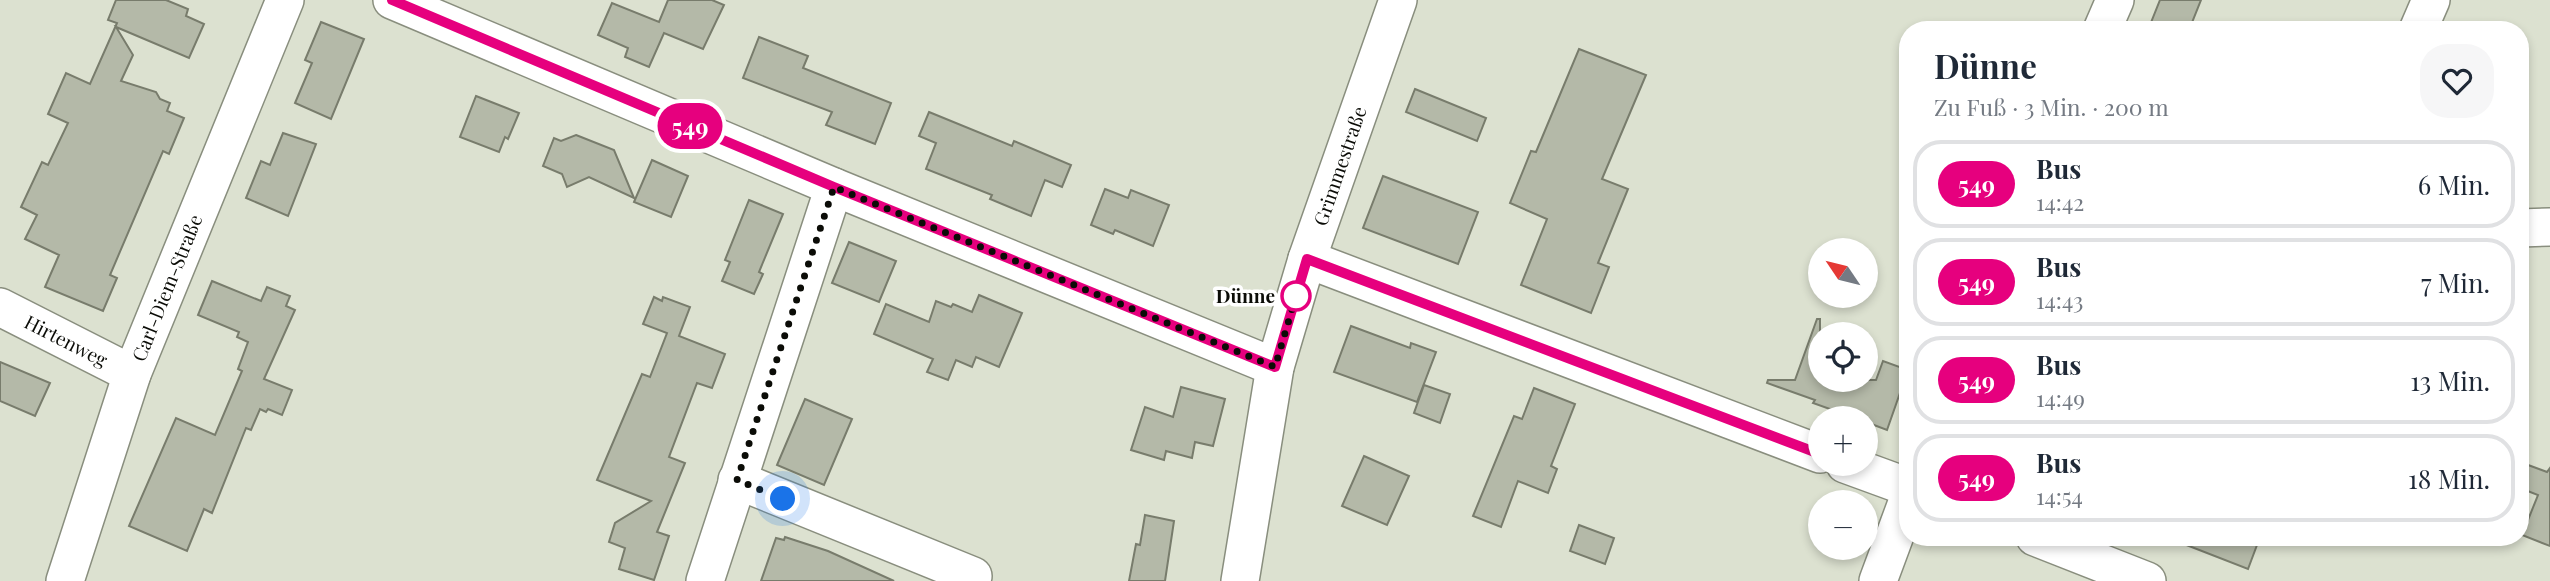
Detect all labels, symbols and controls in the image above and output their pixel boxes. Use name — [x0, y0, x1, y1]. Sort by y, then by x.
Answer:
text: Dünne — [1934, 43, 2037, 87]
button: heart — [2420, 44, 2494, 118]
text: Zu Fuß · 3 Min. · 200 m — [1934, 91, 2169, 122]
line badge: 549 — [650, 103, 730, 149]
street label: Grimmestraße — [1306, 103, 1372, 229]
text: 549 — [672, 110, 708, 142]
text: Bus — [2036, 151, 2081, 186]
text: 6 Min. — [2418, 167, 2490, 202]
text: 549 — [1958, 168, 1995, 200]
text: 14:42 — [2036, 186, 2084, 217]
street label: Carl-Diem-Straße — [125, 210, 207, 365]
north arrow — [1808, 238, 1878, 308]
map controls — [1808, 238, 1878, 560]
text: Bus — [2036, 249, 2081, 284]
text: 7 Min. — [2421, 265, 2490, 300]
text: 549 — [1958, 266, 1995, 298]
marker: Dünne — [1281, 281, 1311, 311]
place label: Dünne — [1216, 282, 1275, 308]
text: 14:43 — [2036, 284, 2083, 315]
street label: Hirtenweg — [20, 308, 112, 372]
button: locate — [1808, 322, 1878, 392]
text: Bus — [2036, 347, 2081, 382]
text: 13 Min. — [2410, 363, 2490, 398]
text: 549 — [1958, 364, 1995, 396]
text: 14:49 — [2036, 382, 2085, 413]
button: + — [1808, 406, 1878, 476]
text: Bus — [2036, 445, 2081, 480]
text: 18 Min. — [2408, 461, 2490, 496]
text: 549 — [1958, 462, 1995, 494]
text: 14:54 — [2036, 480, 2083, 511]
your location — [765, 481, 800, 516]
button: − — [1808, 490, 1878, 560]

